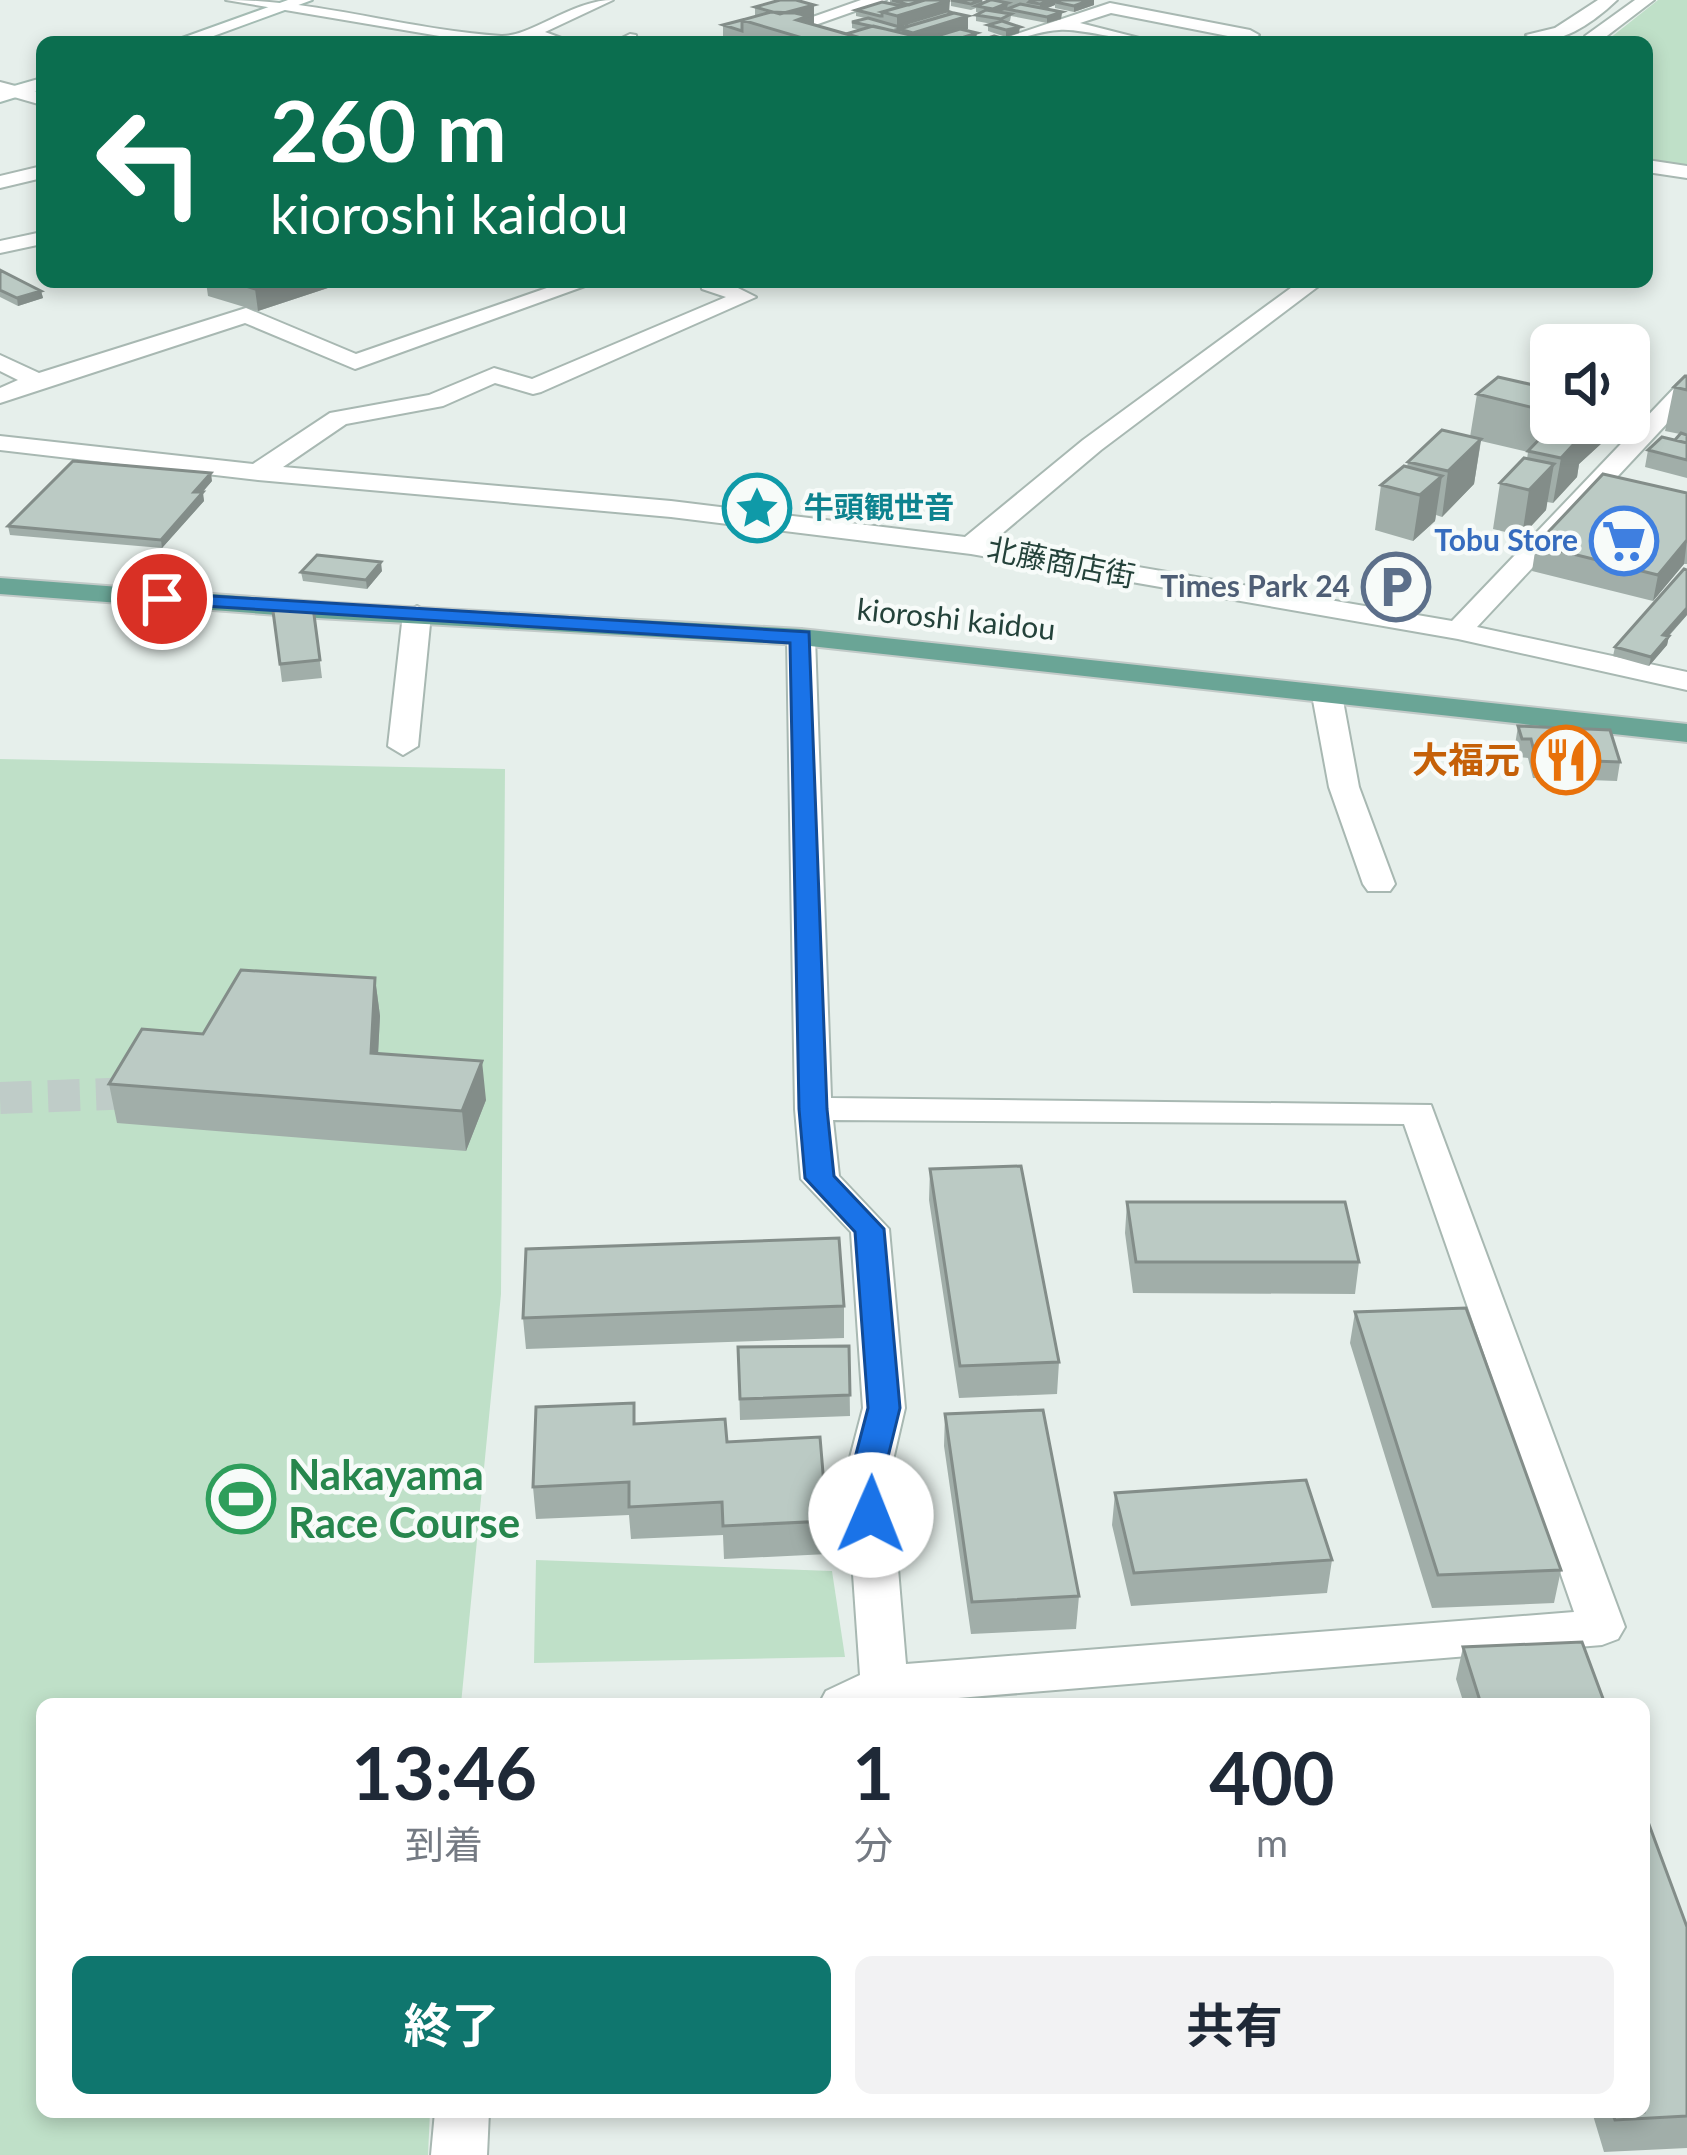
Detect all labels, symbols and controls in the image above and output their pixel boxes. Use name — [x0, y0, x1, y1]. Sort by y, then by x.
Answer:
text: 260 m — [270, 79, 507, 180]
icon: left — [72, 84, 228, 240]
text: kioroshi kaidou — [270, 181, 629, 246]
map controls — [1530, 324, 1650, 444]
button: sound — [1530, 324, 1650, 444]
place icon: 牛頭観世音 — [722, 473, 792, 543]
place label: 牛頭観世音 — [804, 488, 954, 524]
supermarket icon: Tobu Store — [1589, 506, 1659, 576]
place label: Tobu Store — [1434, 521, 1578, 557]
street label: 北藤商店街 — [984, 529, 1138, 593]
pin — [111, 548, 213, 650]
parking icon: Times Park 24 — [1361, 552, 1431, 622]
icon: arrive — [129, 566, 195, 632]
place label: Times Park 24 — [1160, 567, 1350, 603]
street label: kioroshi kaidou — [855, 590, 1057, 646]
restaurant icon: 大福元 — [1531, 725, 1601, 795]
place label: 大福元 — [1412, 737, 1520, 781]
place label: Nakayama Race Course — [288, 1449, 520, 1547]
position arrow — [808, 1452, 934, 1578]
sports icon: Nakayama Race Course — [206, 1464, 276, 1534]
text: 13:46 — [351, 1729, 537, 1815]
text: 1 — [852, 1729, 894, 1815]
text: 400 — [1209, 1734, 1335, 1820]
text: m — [1256, 1819, 1288, 1865]
text: 到着 — [405, 1821, 483, 1867]
text: 分 — [854, 1821, 893, 1867]
button: 終了 — [72, 1956, 831, 2094]
button: 共有 — [855, 1956, 1614, 2094]

